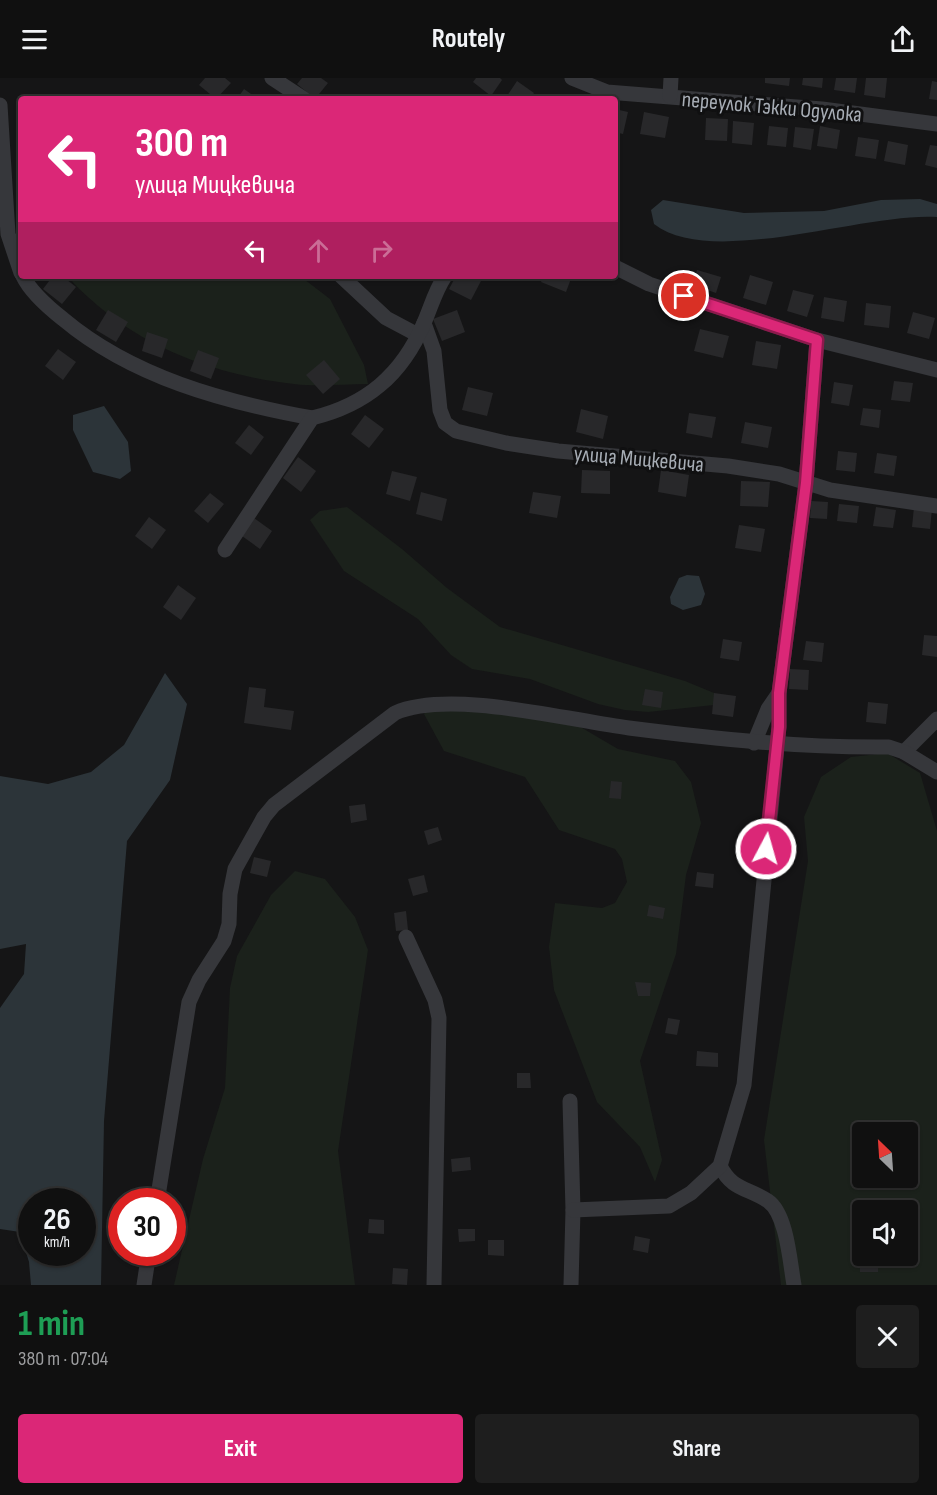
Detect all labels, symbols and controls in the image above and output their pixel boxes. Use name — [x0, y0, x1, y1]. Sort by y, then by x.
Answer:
icon: menu — [18, 23, 51, 56]
text: Routely — [432, 23, 505, 55]
icon: share — [886, 23, 919, 56]
street label: переулок Тэкки Одулока — [681, 86, 863, 129]
text: 300 m — [135, 118, 228, 169]
icon: left — [36, 120, 114, 198]
text: улица Мицкевича — [135, 169, 295, 201]
icon: left — [239, 234, 272, 267]
icon: ahead — [302, 234, 335, 267]
icon: right — [365, 234, 398, 267]
pin — [658, 270, 709, 321]
icon: arrive — [667, 279, 700, 312]
street label: улица Мицкевича — [573, 440, 705, 479]
position arrow — [734, 817, 798, 881]
north arrow — [852, 1122, 918, 1188]
map controls — [852, 1122, 918, 1266]
speed limit sign: 30 — [108, 1188, 186, 1266]
button: sound — [852, 1200, 918, 1266]
text: 26 — [43, 1202, 71, 1238]
text: km/h — [44, 1233, 70, 1252]
text: 1 min — [18, 1303, 85, 1346]
button: close — [856, 1305, 919, 1368]
text: 380 m · 07:04 — [18, 1347, 108, 1371]
button: Exit — [18, 1414, 463, 1483]
button: Share — [475, 1414, 919, 1483]

